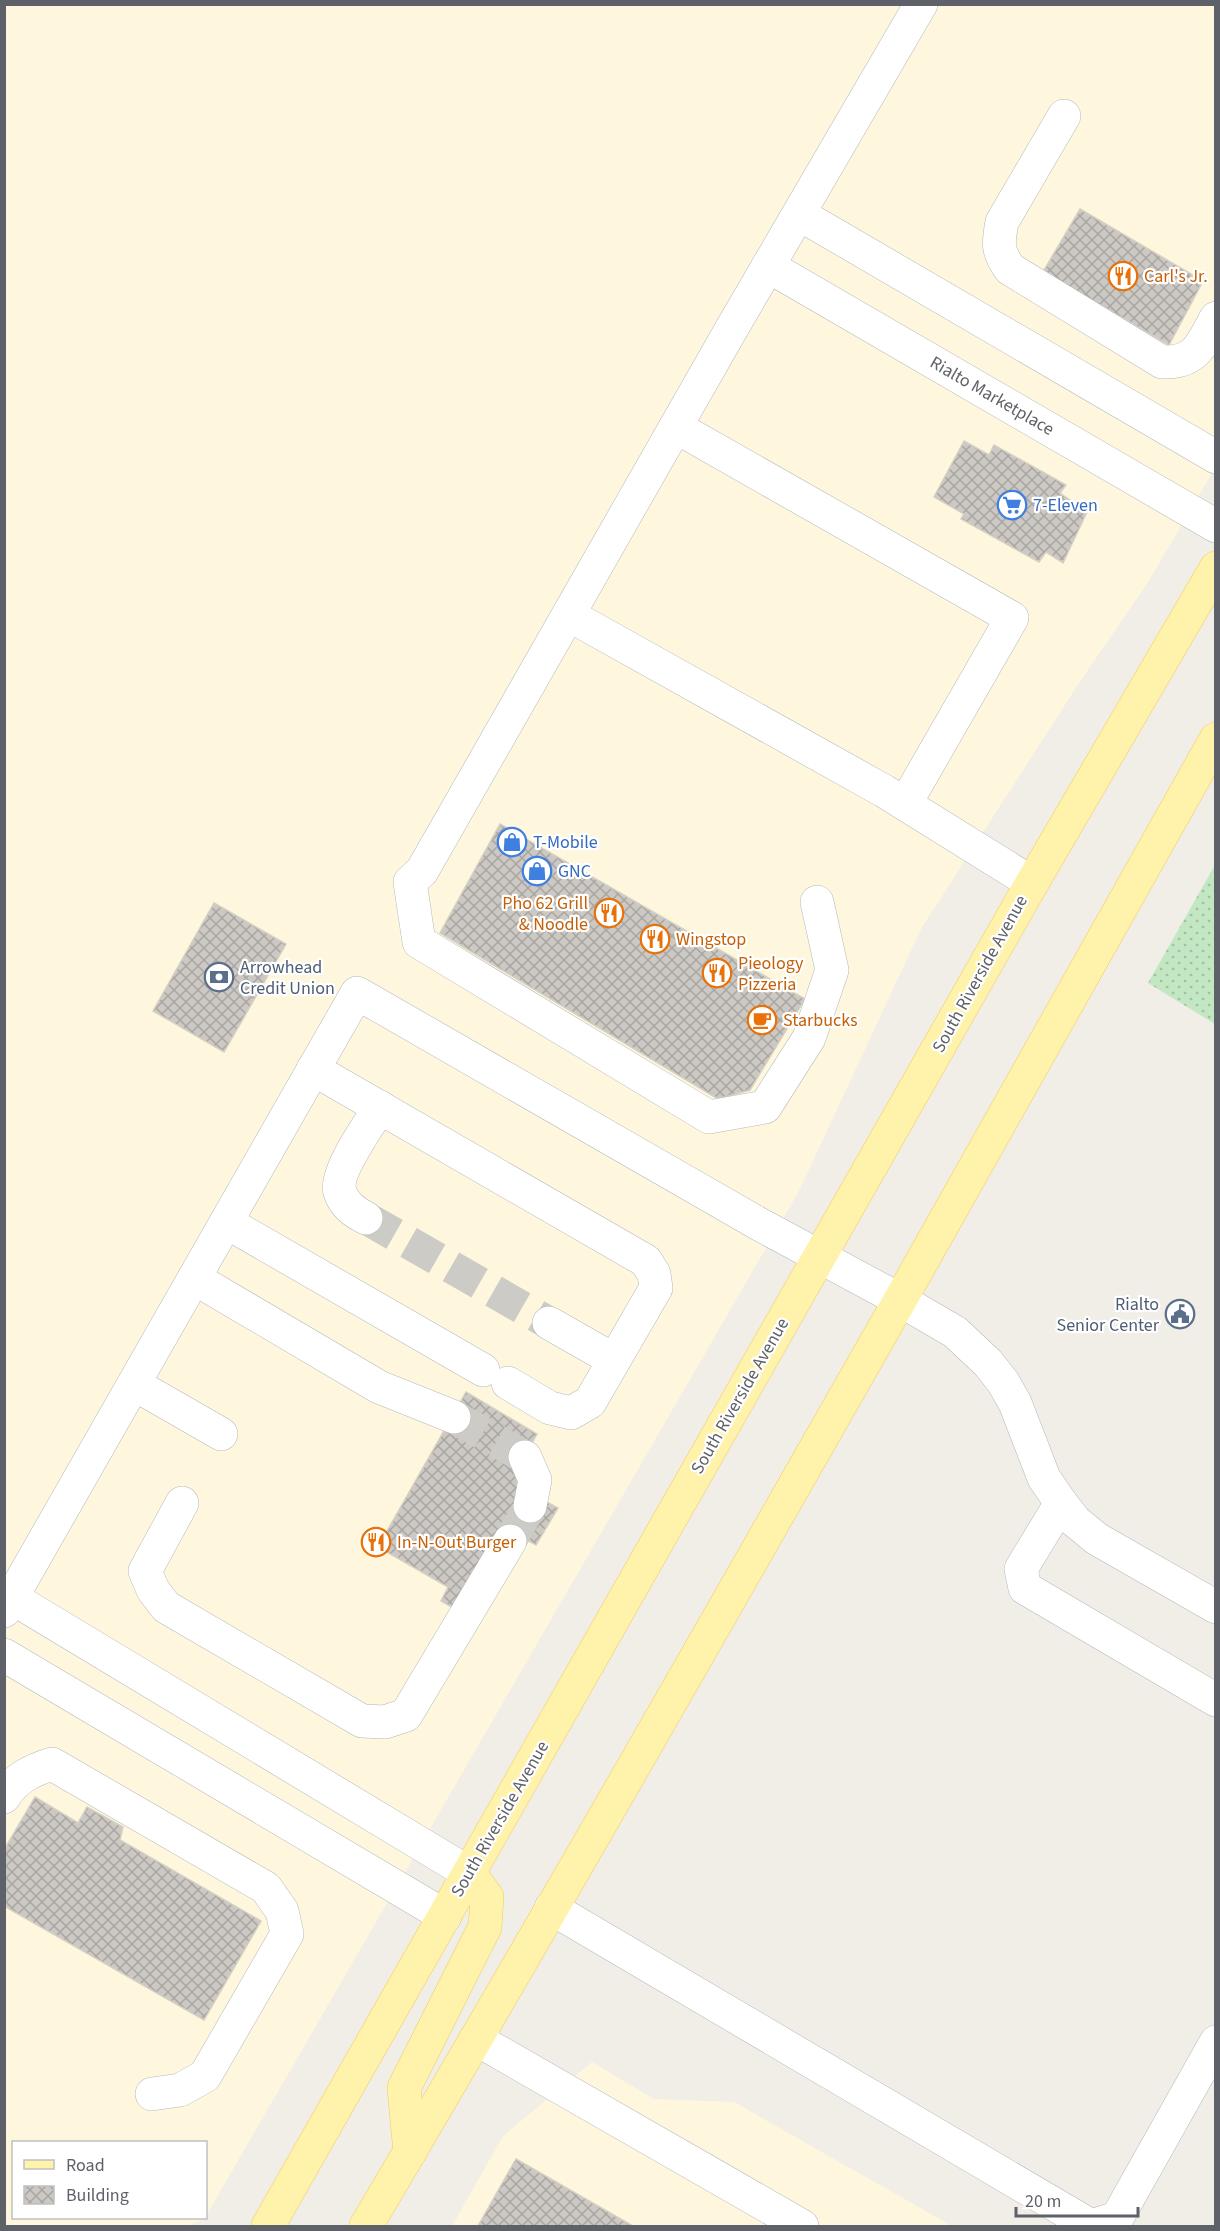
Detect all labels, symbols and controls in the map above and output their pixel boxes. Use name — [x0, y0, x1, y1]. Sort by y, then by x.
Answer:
restaurant icon: Carl's Jr. — [1107, 260, 1139, 292]
place label: Carl's Jr. — [1144, 264, 1208, 289]
street label: Rialto Marketplace — [925, 350, 1059, 442]
supermarket icon: 7-Eleven — [996, 489, 1028, 521]
place label: 7-Eleven — [1033, 493, 1098, 518]
shop icon: T-Mobile — [496, 826, 528, 858]
place label: T-Mobile — [533, 830, 598, 855]
shop icon: GNC — [521, 855, 553, 887]
place label: GNC — [558, 859, 591, 884]
place label: Pho 62 Grill & Noodle — [502, 891, 588, 937]
street label: South Riverside Avenue — [926, 891, 1034, 1057]
restaurant icon: Pho 62 Grill & Noodle — [593, 897, 625, 929]
restaurant icon: Wingstop — [639, 923, 671, 955]
place label: Wingstop — [676, 927, 746, 952]
place label: Pieology Pizzeria — [738, 951, 804, 997]
place label: Arrowhead Credit Union — [240, 955, 335, 1001]
restaurant icon: Pieology Pizzeria — [701, 957, 733, 989]
bank icon: Arrowhead Credit Union — [203, 961, 235, 993]
cafe icon: Starbucks — [746, 1004, 778, 1036]
place label: Starbucks — [783, 1008, 858, 1033]
place label: Rialto Senior Center — [1057, 1292, 1160, 1338]
public building icon: Rialto Senior Center — [1164, 1298, 1196, 1330]
street label: South Riverside Avenue — [685, 1313, 795, 1479]
restaurant icon: In-N-Out Burger — [360, 1526, 392, 1558]
place label: In-N-Out Burger — [397, 1530, 517, 1555]
street label: South Riverside Avenue — [445, 1736, 555, 1902]
legend — [12, 2141, 207, 2219]
text: Road — [66, 2153, 105, 2178]
scale bar — [1016, 2180, 1138, 2218]
text: Building — [66, 2183, 129, 2208]
text: 20 m — [1025, 2189, 1061, 2214]

